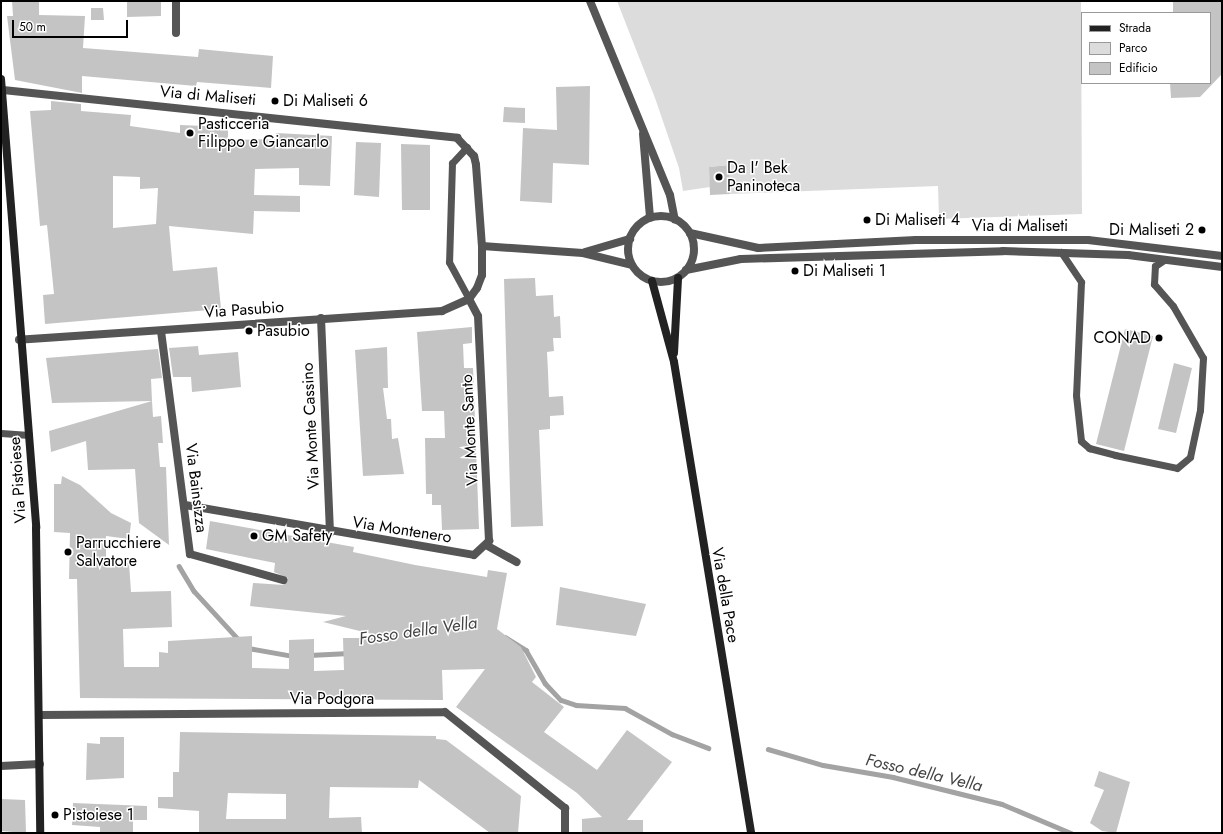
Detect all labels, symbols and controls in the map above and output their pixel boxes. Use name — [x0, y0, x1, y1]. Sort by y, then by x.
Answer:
scale bar — [14, 12, 130, 38]
legend — [1081, 12, 1211, 84]
text: 50 m — [19, 18, 46, 36]
text: Strada — [1119, 19, 1151, 37]
text: Parco — [1119, 39, 1147, 57]
text: Edificio — [1119, 59, 1158, 77]
street label: Via di Maliseti — [159, 82, 257, 110]
place label: Di Maliseti 6 — [283, 91, 368, 111]
marker: Di Maliseti 6 — [270, 96, 280, 106]
place label: Pasticceria Filippo e Giancarlo — [198, 114, 329, 152]
marker: Pasticceria Filippo e Giancarlo — [185, 128, 195, 138]
place label: Da I' Bek Paninoteca — [727, 158, 800, 196]
marker: Da I' Bek Paninoteca — [714, 172, 724, 182]
place label: Di Maliseti 4 — [875, 210, 960, 230]
marker: Di Maliseti 4 — [862, 215, 872, 225]
street label: Via di Maliseti — [972, 216, 1068, 236]
place label: Di Maliseti 2 — [1109, 220, 1194, 240]
marker: Di Maliseti 2 — [1197, 225, 1207, 235]
place label: Di Maliseti 1 — [803, 261, 886, 281]
marker: Di Maliseti 1 — [790, 266, 800, 276]
street label: Via Pasubio — [203, 298, 285, 322]
place label: Pasubio — [257, 321, 310, 341]
marker: Pasubio — [244, 326, 254, 336]
place label: CONAD — [1094, 328, 1151, 348]
marker: CONAD — [1154, 333, 1164, 343]
street label: Via Monte Cassino — [298, 362, 324, 490]
street label: Via Monte Santo — [457, 374, 483, 486]
street label: Via Pistoiese — [5, 436, 31, 524]
street label: Via Bainsizza — [181, 442, 211, 534]
street label: Via Montenero — [351, 513, 453, 547]
place label: GM Safety — [262, 526, 332, 546]
marker: GM Safety — [249, 531, 259, 541]
place label: Parrucchiere Salvatore — [76, 533, 161, 571]
street label: Via della Pace — [707, 546, 743, 644]
marker: Parrucchiere Salvatore — [63, 547, 73, 557]
water label: Fosso della Vella — [358, 613, 478, 649]
street label: Via Podgora — [290, 689, 374, 709]
water label: Fosso della Vella — [864, 750, 984, 796]
place label: Pistoiese 1 — [63, 805, 134, 825]
marker: Pistoiese 1 — [50, 810, 60, 820]

